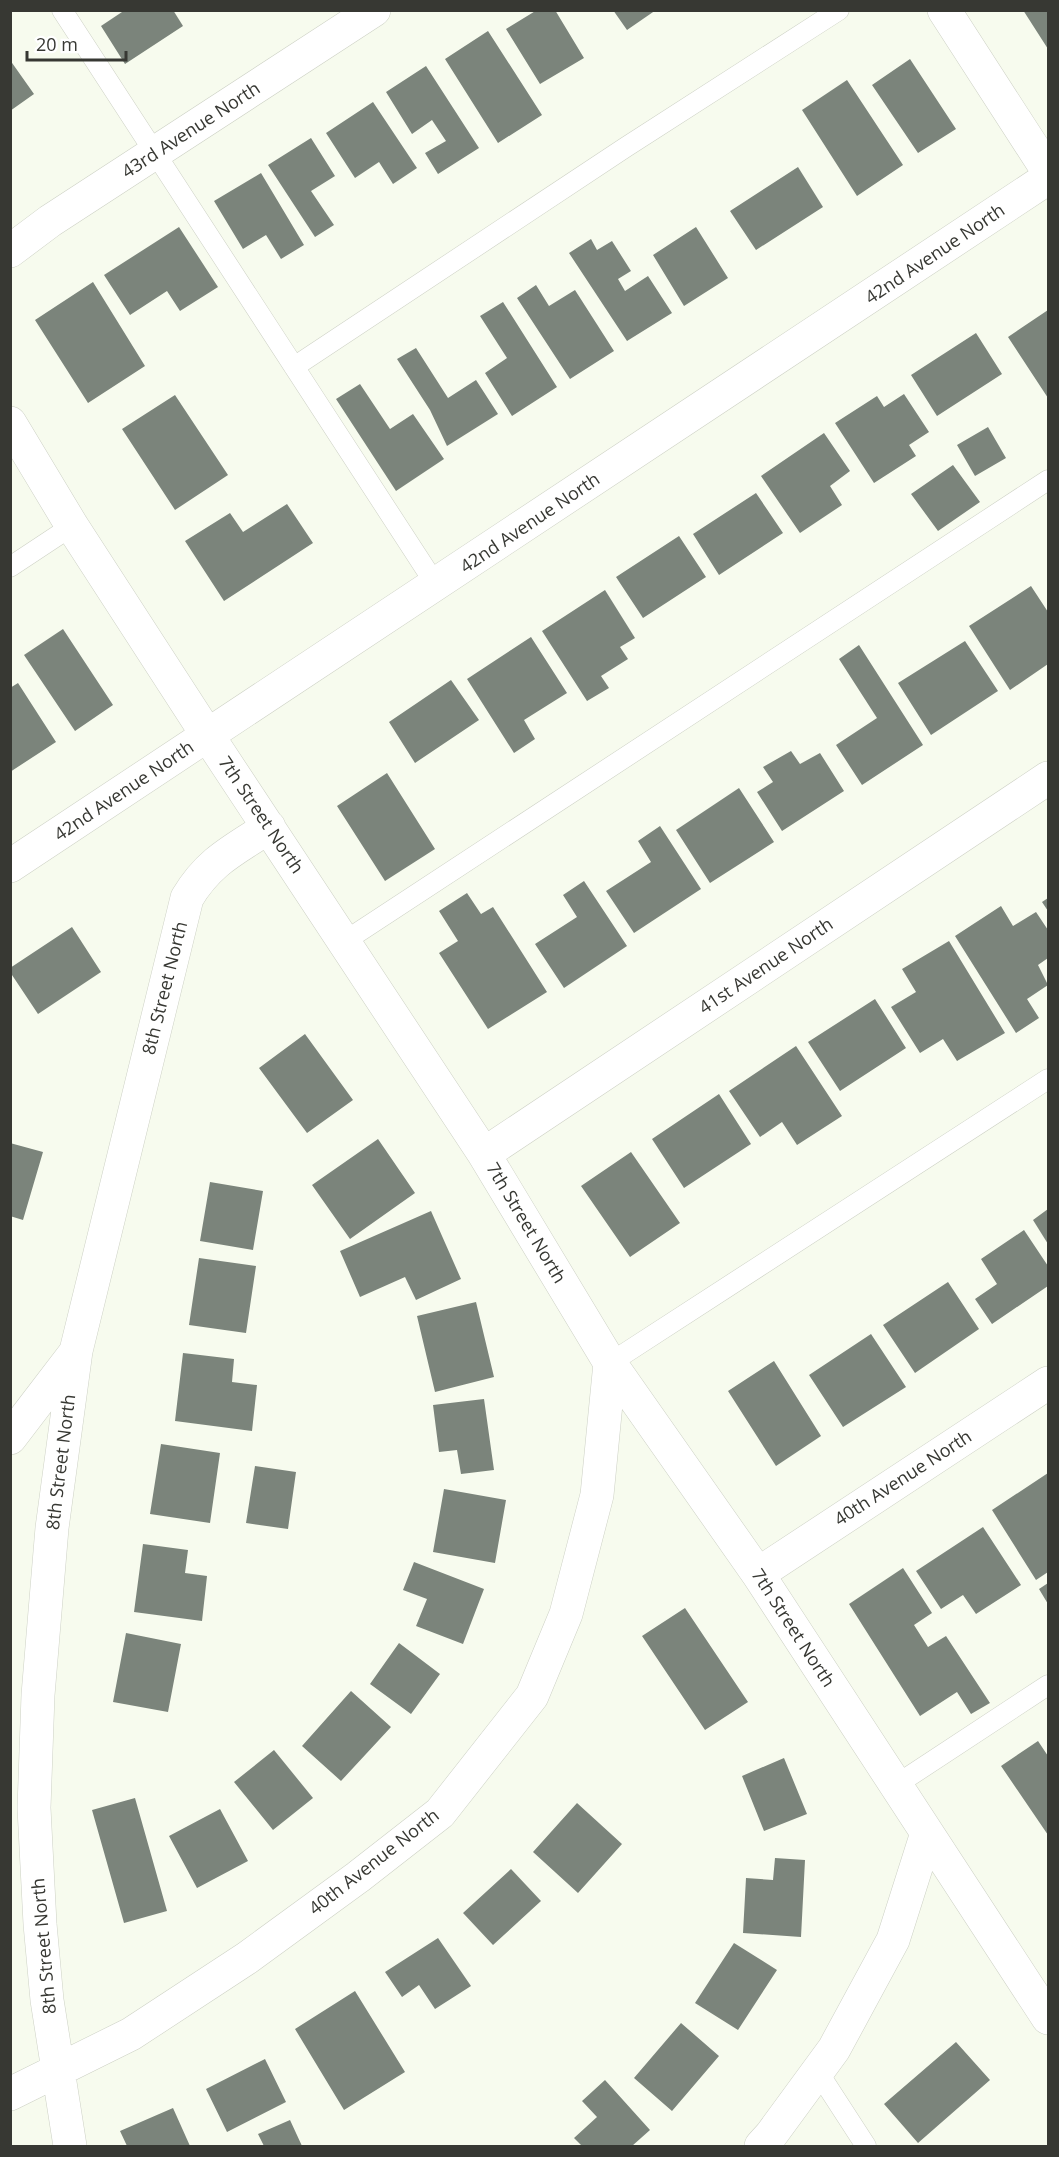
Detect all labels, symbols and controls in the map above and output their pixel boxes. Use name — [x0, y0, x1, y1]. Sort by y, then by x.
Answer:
scale bar — [27, 24, 126, 62]
text: 20 m — [36, 32, 78, 56]
street label: 43rd Avenue North — [117, 75, 264, 183]
street label: 42nd Avenue North — [860, 197, 1009, 309]
street label: 42nd Avenue North — [455, 466, 604, 578]
street label: 42nd Avenue North — [49, 734, 198, 846]
street label: 7th Street North — [214, 751, 310, 878]
street label: 41st Avenue North — [694, 911, 837, 1019]
street label: 8th Street North — [136, 919, 192, 1057]
street label: 7th Street North — [481, 1158, 572, 1287]
street label: 8th Street North — [40, 1393, 80, 1531]
street label: 40th Avenue North — [829, 1424, 976, 1531]
street label: 7th Street North — [747, 1564, 841, 1691]
street label: 40th Avenue North — [303, 1803, 444, 1920]
street label: 8th Street North — [25, 1877, 61, 2015]

